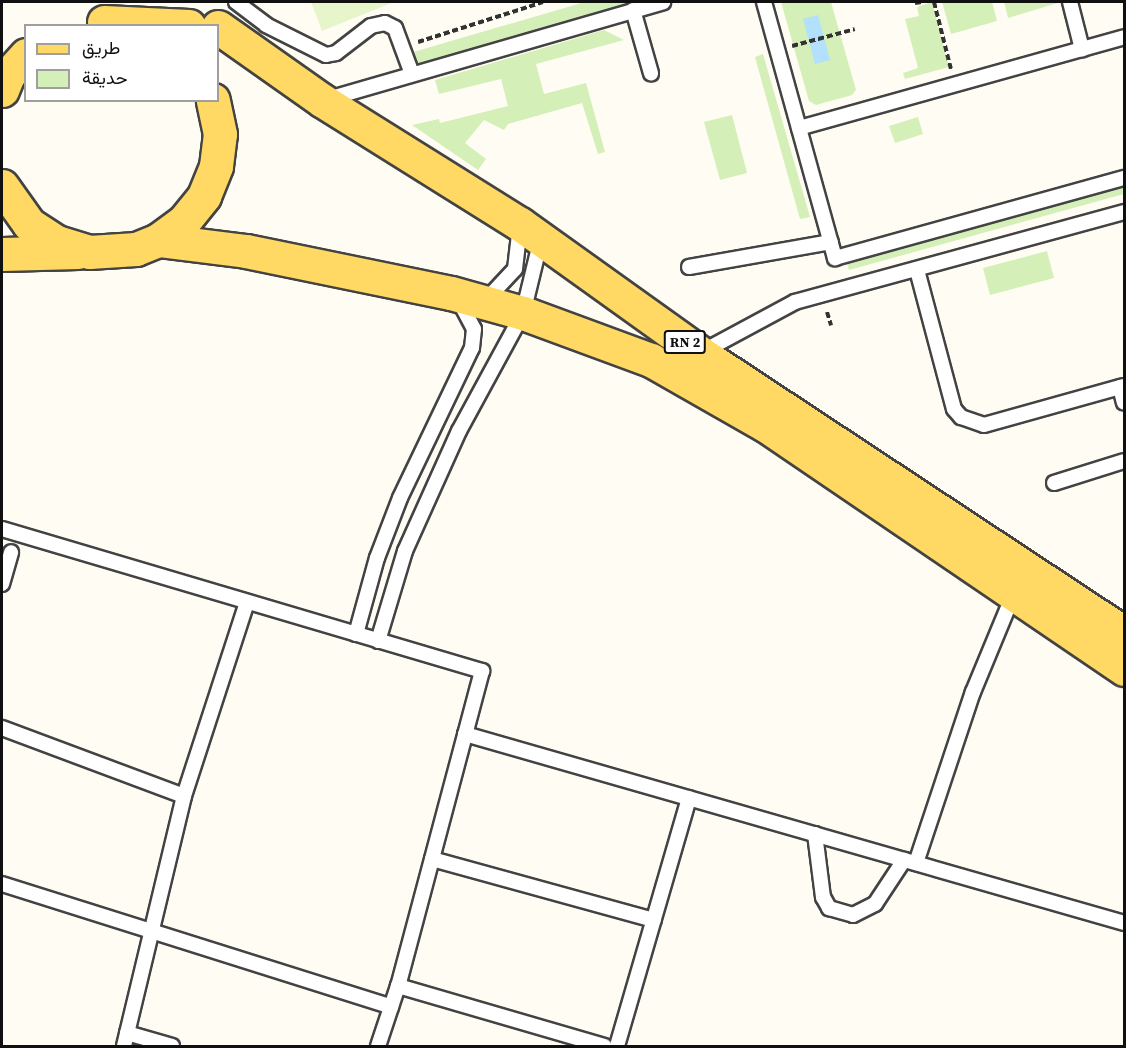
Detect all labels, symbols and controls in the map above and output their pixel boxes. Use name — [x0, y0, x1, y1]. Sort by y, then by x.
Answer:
legend — [24, 24, 219, 102]
text: طريق — [82, 35, 120, 60]
text: حديقة — [82, 65, 128, 90]
road number: RN 2 — [662, 331, 708, 353]

